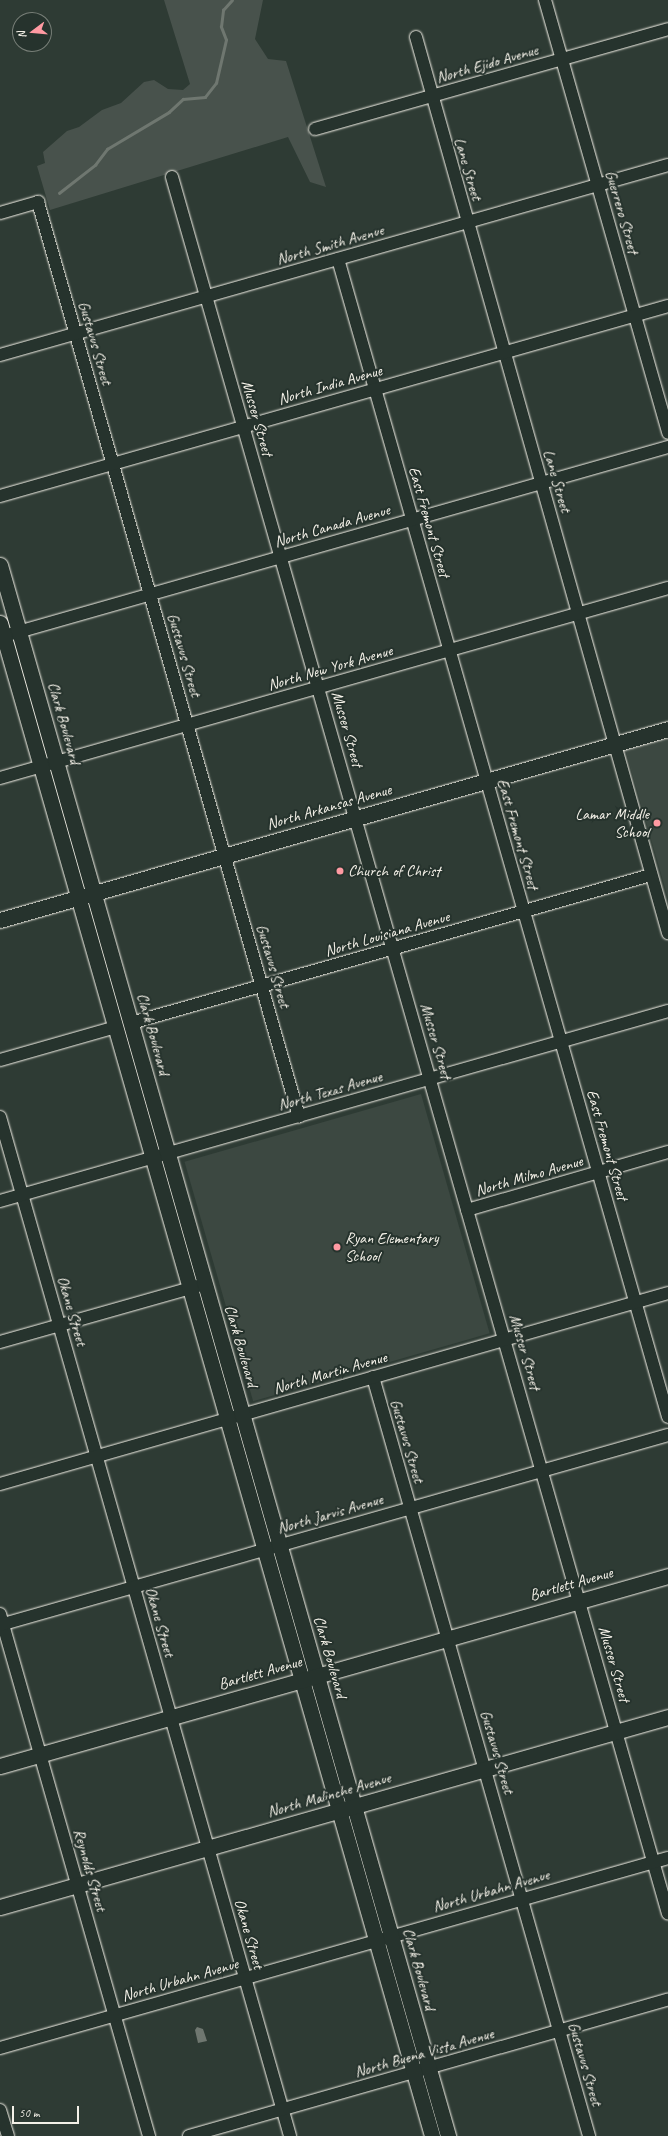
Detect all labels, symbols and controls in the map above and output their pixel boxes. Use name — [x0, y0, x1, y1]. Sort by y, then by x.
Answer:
north arrow — [12, 12, 52, 52]
text: N — [14, 30, 29, 40]
street label: North Ejido Avenue — [434, 40, 540, 88]
street label: Lane Street — [450, 135, 486, 203]
street label: Guerrero Street — [601, 168, 643, 256]
street label: North Smith Avenue — [274, 221, 386, 269]
street label: Gustavus Street — [74, 299, 116, 387]
street label: North India Avenue — [276, 361, 384, 409]
street label: Musser Street — [237, 378, 277, 458]
street label: Lane Street — [539, 447, 575, 515]
street label: East Fremont Street — [404, 464, 454, 580]
street label: North Canada Avenue — [272, 500, 392, 552]
street label: Gustavus Street — [163, 611, 205, 699]
street label: North New York Avenue — [265, 641, 395, 695]
street label: Clark Boulevard — [43, 680, 85, 766]
street label: Musser Street — [327, 689, 367, 769]
street label: East Fremont Street — [493, 776, 543, 892]
street label: North Arkansas Avenue — [264, 780, 394, 834]
place label: Lamar Middle School — [575, 804, 649, 842]
marker: Lamar Middle School — [652, 818, 662, 828]
place label: Church of Christ — [348, 861, 441, 881]
marker: Church of Christ — [335, 866, 345, 876]
street label: North Louisiana Avenue — [323, 907, 451, 961]
street label: Gustavus Street — [252, 922, 294, 1010]
street label: Clark Boulevard — [132, 991, 174, 1077]
street label: Musser Street — [416, 1001, 456, 1081]
street label: North Texas Avenue — [276, 1067, 384, 1115]
street label: East Fremont Street — [582, 1087, 632, 1203]
street label: North Milmo Avenue — [473, 1151, 585, 1201]
place label: Ryan Elementary School — [345, 1228, 439, 1266]
marker: Ryan Elementary School — [332, 1242, 342, 1252]
street label: Okane Street — [53, 1274, 91, 1348]
street label: Clark Boulevard — [220, 1303, 262, 1389]
street label: Musser Street — [505, 1312, 545, 1392]
street label: North Martin Avenue — [271, 1348, 389, 1398]
street label: Gustavus Street — [386, 1397, 428, 1485]
street label: North Jarvis Avenue — [275, 1490, 385, 1538]
street label: Bartlett Avenue — [527, 1563, 615, 1605]
street label: Okane Street — [141, 1585, 179, 1659]
street label: Clark Boulevard — [309, 1614, 351, 1700]
street label: Musser Street — [594, 1624, 634, 1704]
street label: Bartlett Avenue — [216, 1652, 304, 1694]
street label: Gustavus Street — [476, 1708, 518, 1796]
street label: North Malinche Avenue — [265, 1768, 393, 1822]
street label: Reynolds Street — [69, 1826, 111, 1914]
street label: North Urbahn Avenue — [431, 1865, 551, 1917]
street label: Okane Street — [230, 1897, 268, 1971]
street label: Clark Boulevard — [398, 1926, 440, 2012]
street label: North Urbahn Avenue — [120, 1954, 240, 2006]
street label: Gustavus Street — [564, 2020, 606, 2108]
street label: North Buena Vista Avenue — [353, 2024, 495, 2082]
scale bar — [14, 2098, 81, 2124]
text: 50 m — [19, 2105, 39, 2121]

